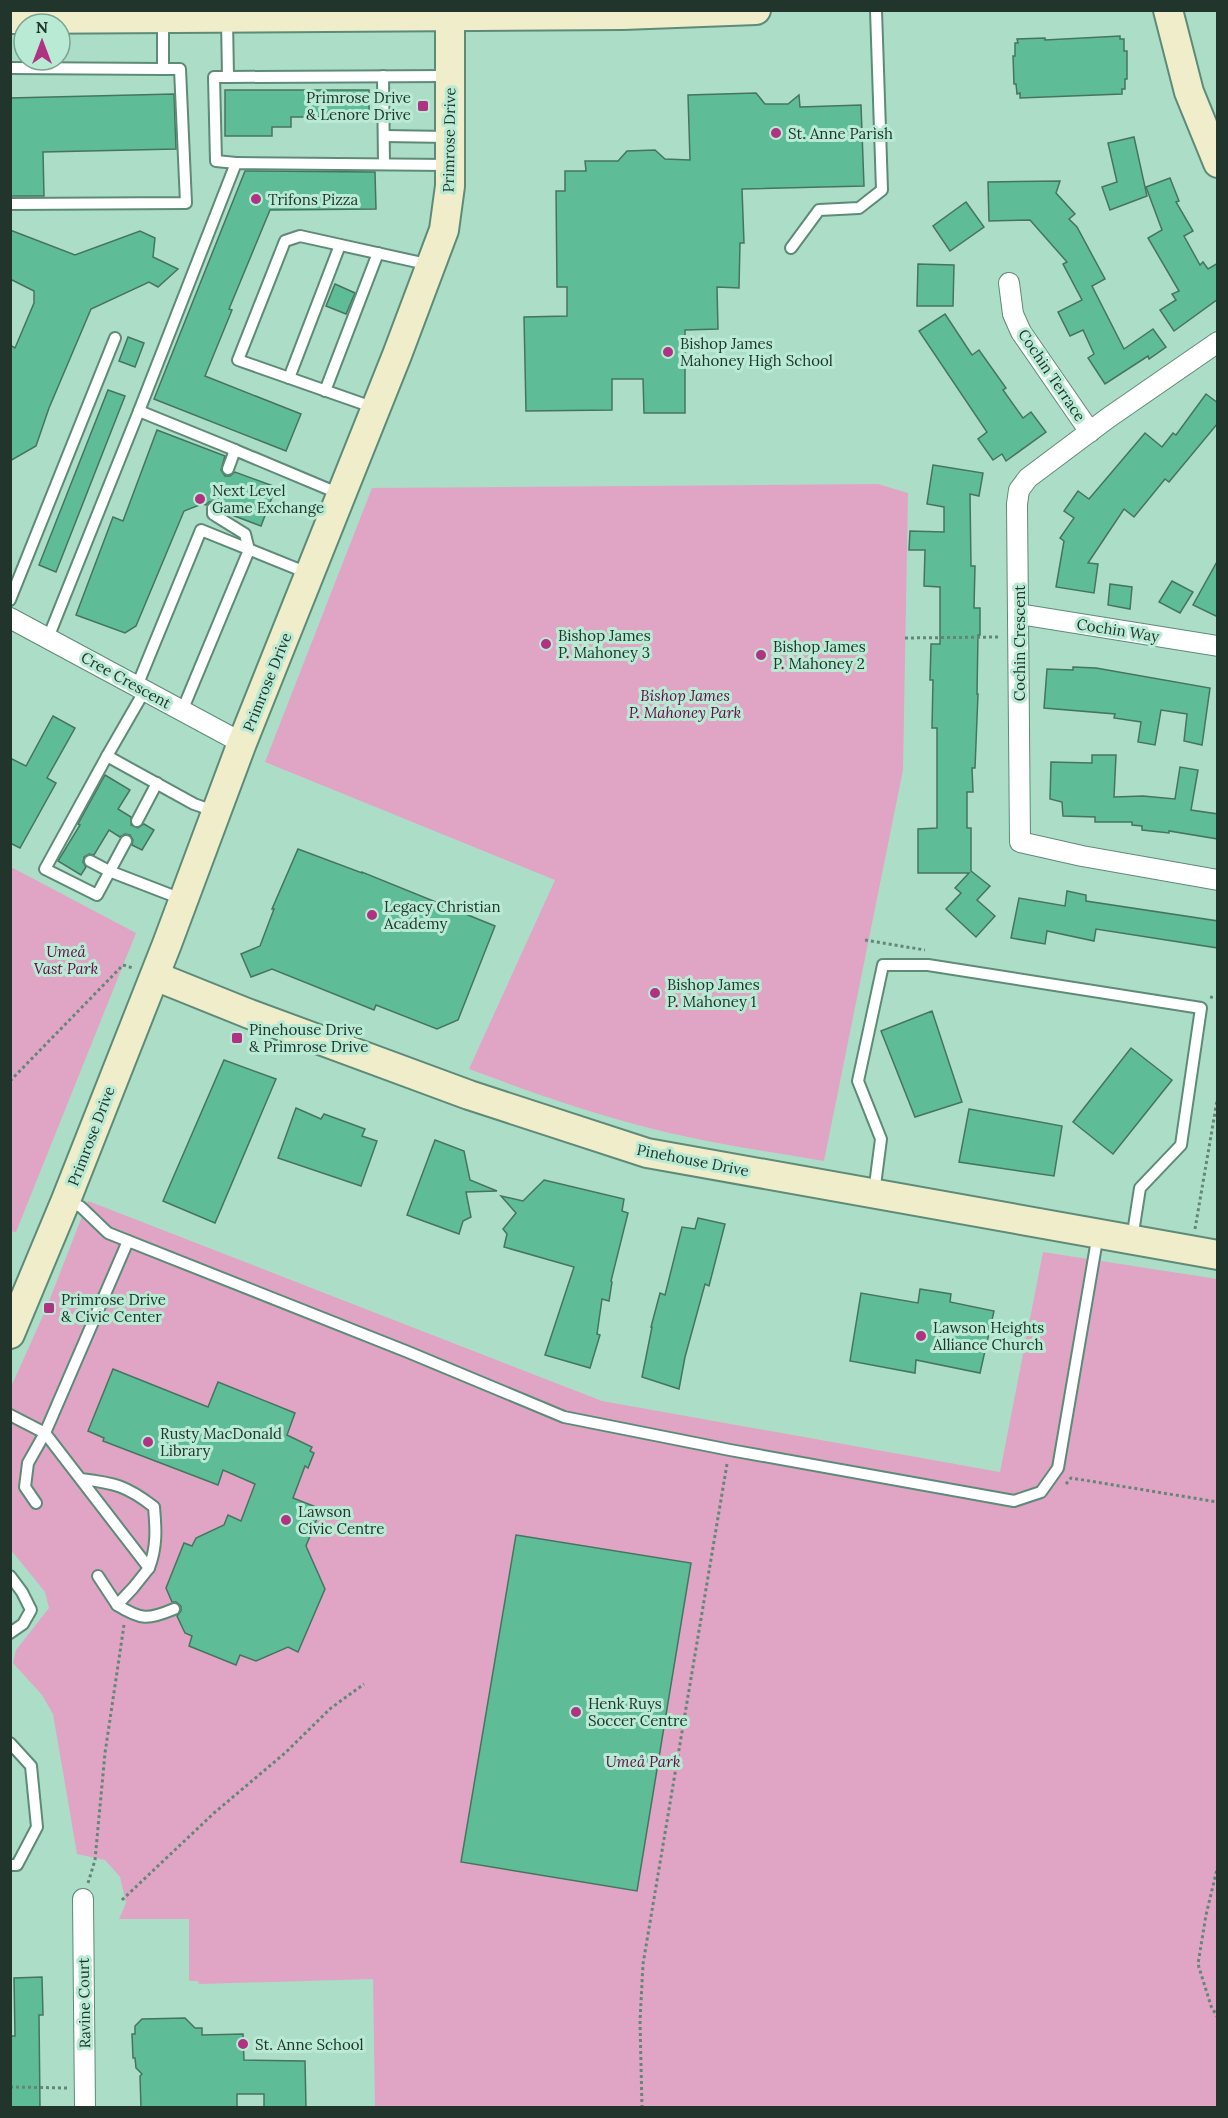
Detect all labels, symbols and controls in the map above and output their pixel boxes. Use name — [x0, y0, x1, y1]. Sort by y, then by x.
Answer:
north arrow — [12, 12, 72, 72]
text: N — [36, 17, 48, 37]
street label: Primrose Drive — [439, 87, 459, 193]
place label: Primrose Drive & Lenore Drive — [306, 88, 411, 124]
marker: Primrose Drive & Lenore Drive — [416, 99, 430, 113]
place label: St. Anne Parish — [788, 124, 893, 143]
marker: St. Anne Parish — [769, 126, 783, 140]
place label: Trifons Pizza — [268, 190, 358, 209]
marker: Trifons Pizza — [249, 192, 263, 206]
street label: Cochin Terrace — [1014, 325, 1090, 425]
place label: Bishop James Mahoney High School — [680, 334, 833, 370]
marker: Bishop James Mahoney High School — [661, 345, 675, 359]
place label: Next Level Game Exchange — [212, 481, 324, 517]
marker: Next Level Game Exchange — [193, 492, 207, 506]
street label: Cochin Crescent — [1010, 585, 1029, 701]
street label: Cochin Way — [1075, 614, 1161, 646]
place label: Bishop James P. Mahoney 3 — [558, 626, 651, 662]
street label: Primrose Drive — [239, 630, 295, 734]
marker: Bishop James P. Mahoney 3 — [539, 637, 553, 651]
place label: Bishop James P. Mahoney 2 — [773, 637, 866, 673]
street label: Cree Crescent — [78, 648, 174, 713]
marker: Bishop James P. Mahoney 2 — [754, 648, 768, 662]
park label: Bishop James P. Mahoney Park — [629, 686, 742, 722]
place label: Legacy Christian Academy — [383, 897, 501, 933]
marker: Legacy Christian Academy — [365, 908, 379, 922]
park label: Umeå Vast Park — [34, 942, 98, 978]
place label: Bishop James P. Mahoney 1 — [667, 975, 760, 1011]
marker: Bishop James P. Mahoney 1 — [648, 986, 662, 1000]
place label: Pinehouse Drive & Primrose Drive — [249, 1020, 368, 1056]
marker: Pinehouse Drive & Primrose Drive — [230, 1031, 244, 1045]
street label: Primrose Drive — [63, 1084, 119, 1188]
street label: Pinehouse Drive — [635, 1140, 751, 1180]
place label: Primrose Drive & Civic Center — [61, 1290, 166, 1326]
marker: Primrose Drive & Civic Center — [42, 1301, 56, 1315]
place label: Lawson Heights Alliance Church — [932, 1318, 1044, 1354]
marker: Lawson Heights Alliance Church — [914, 1329, 928, 1343]
place label: Rusty MacDonald Library — [160, 1424, 282, 1460]
marker: Rusty MacDonald Library — [141, 1435, 155, 1449]
place label: Lawson Civic Centre — [298, 1502, 384, 1538]
marker: Lawson Civic Centre — [279, 1513, 293, 1527]
place label: Henk Ruys Soccer Centre — [588, 1694, 688, 1730]
marker: Henk Ruys Soccer Centre — [569, 1705, 583, 1719]
park label: Umeå Park — [605, 1752, 681, 1771]
street label: Ravine Court — [74, 1957, 94, 2048]
place label: St. Anne School — [255, 2035, 364, 2054]
marker: St. Anne School — [236, 2037, 250, 2051]

